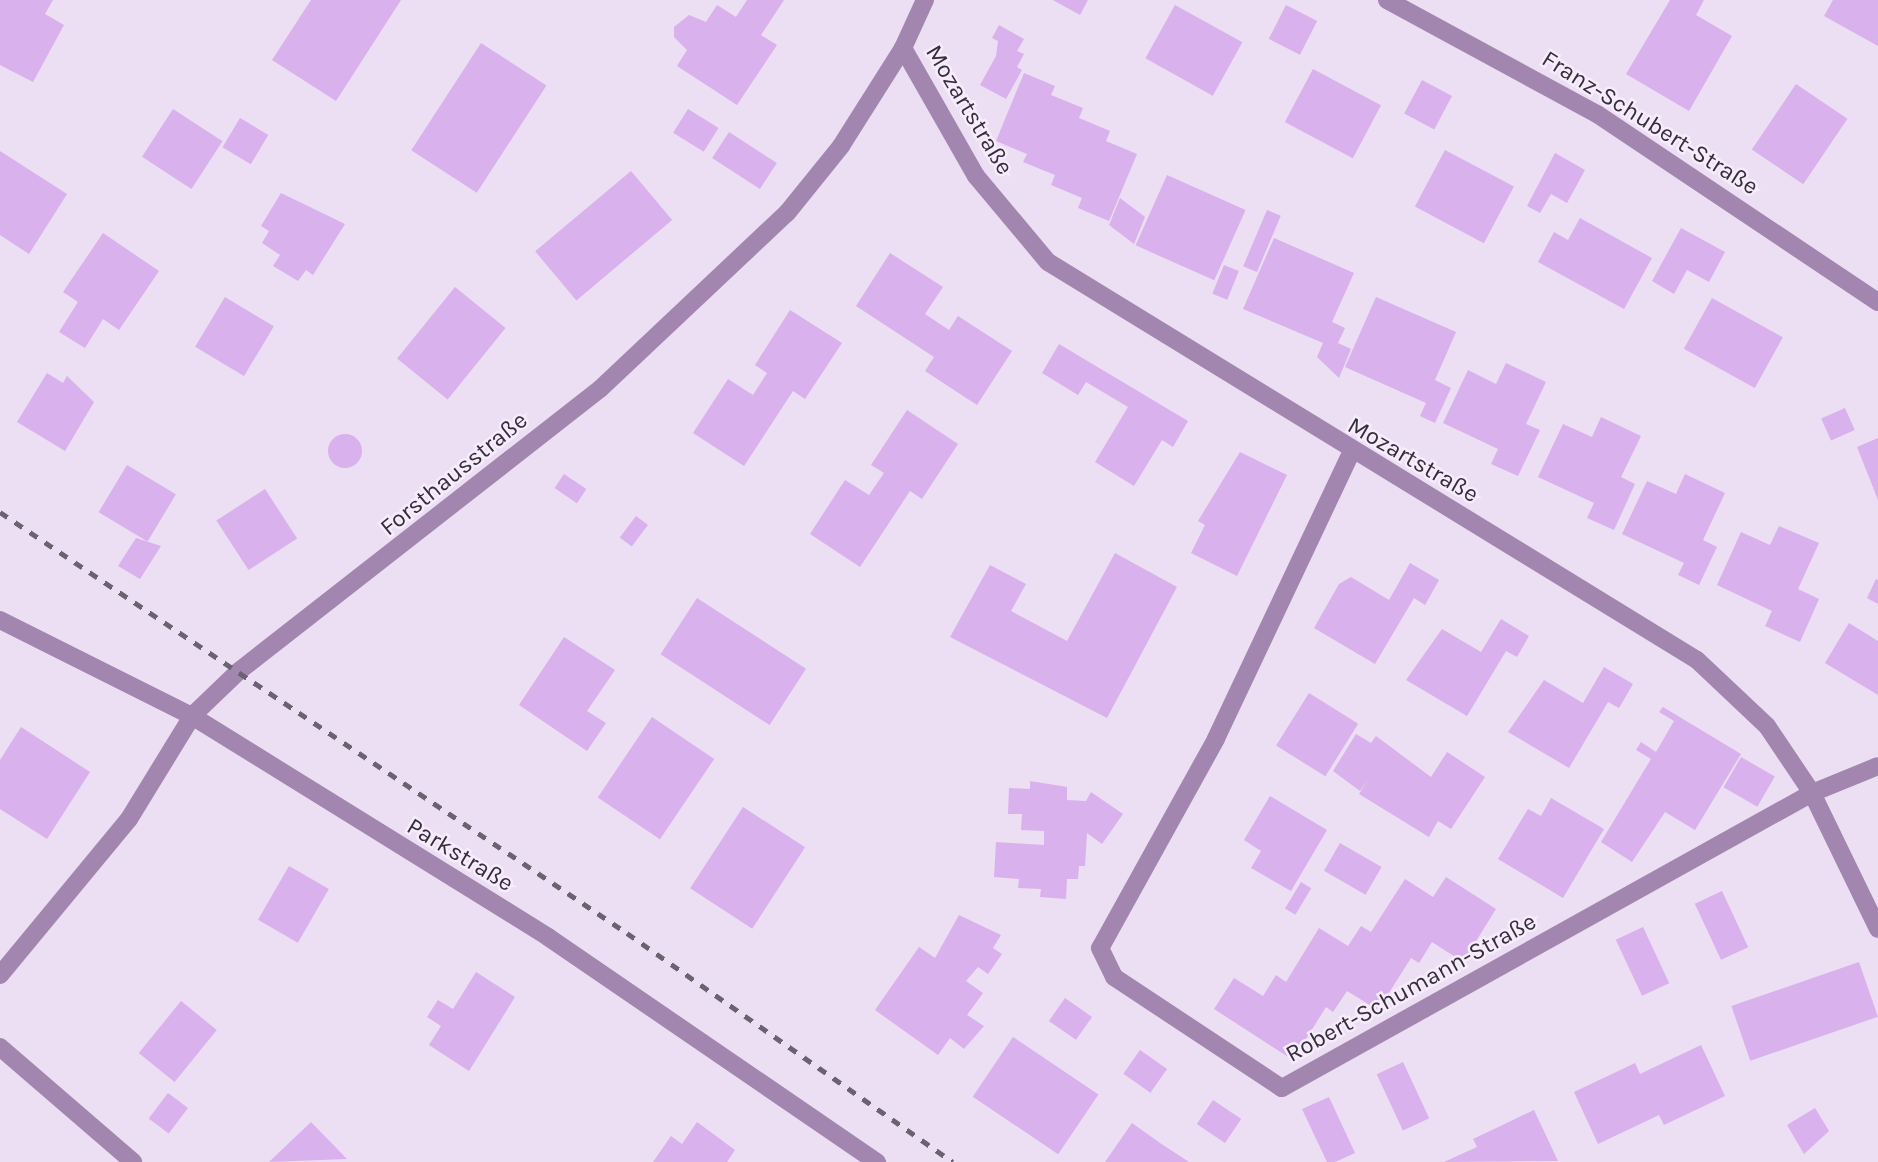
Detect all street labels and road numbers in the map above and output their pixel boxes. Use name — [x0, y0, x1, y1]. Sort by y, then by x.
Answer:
street label: Mozartstraße — [919, 40, 1019, 180]
street label: Franz-Schubert-Straße — [1537, 45, 1763, 201]
street label: Forsthausstraße — [375, 406, 533, 542]
street label: Mozartstraße — [1342, 411, 1484, 509]
street label: Parkstraße — [401, 812, 519, 898]
street label: Robert-Schumann-Straße — [1281, 907, 1541, 1069]

